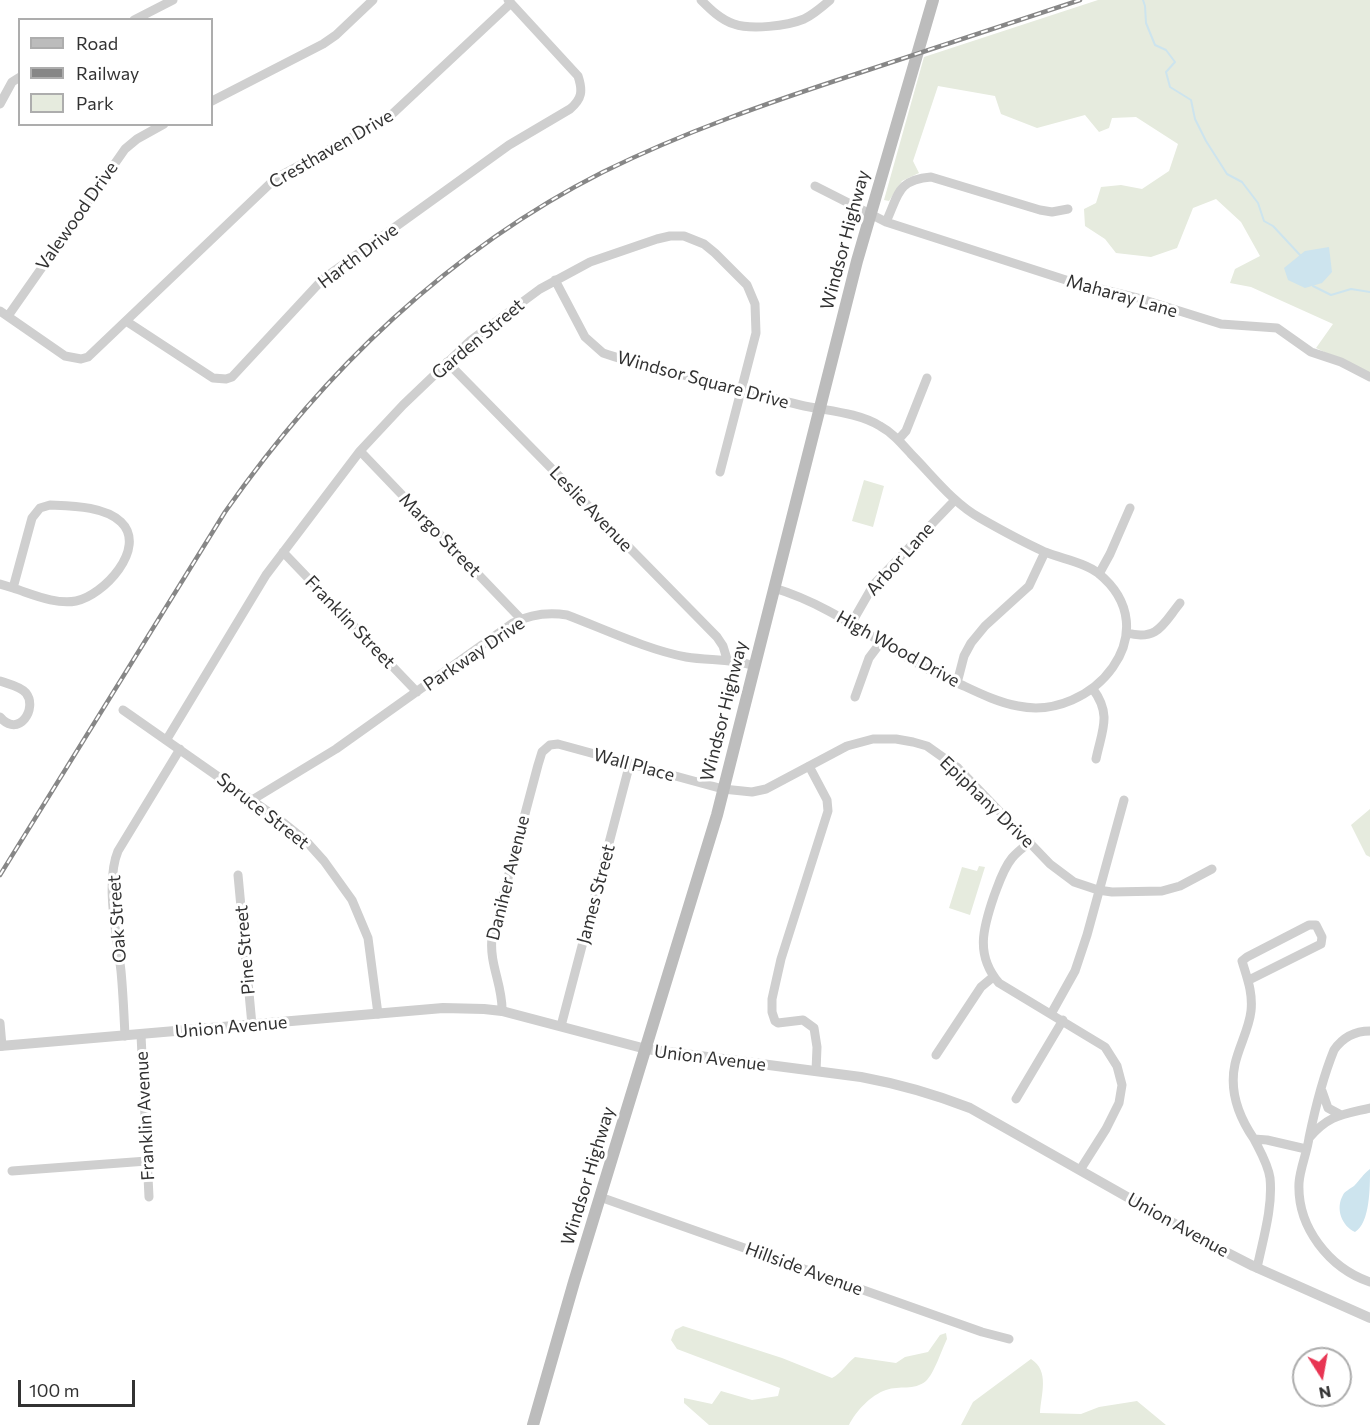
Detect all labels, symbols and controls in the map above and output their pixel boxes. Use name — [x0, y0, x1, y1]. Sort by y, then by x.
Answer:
legend — [18, 18, 213, 126]
text: Road — [76, 32, 118, 54]
text: Railway — [76, 62, 139, 84]
text: Park — [76, 92, 114, 114]
street label: Cresthaven Drive — [265, 105, 397, 193]
street label: Valewood Drive — [32, 158, 122, 274]
street label: Windsor Highway — [816, 168, 874, 312]
street label: Harth Drive — [314, 219, 402, 293]
street label: Maharay Lane — [1064, 270, 1180, 322]
street label: Garden Street — [427, 294, 529, 384]
street label: Windsor Square Drive — [615, 347, 791, 413]
street label: Leslie Avenue — [545, 462, 637, 556]
street label: Margo Street — [395, 489, 485, 581]
street label: Arbor Lane — [861, 518, 939, 600]
street label: Franklin Street — [300, 571, 400, 673]
street label: High Wood Drive — [833, 606, 963, 692]
street label: Parkway Drive — [419, 612, 529, 696]
street label: Windsor Highway — [696, 639, 752, 783]
street label: Wall Place — [591, 744, 677, 786]
street label: Epiphany Drive — [935, 752, 1039, 852]
street label: Spruce Street — [213, 768, 313, 854]
street label: Daniher Avenue — [482, 813, 534, 943]
street label: James Street — [572, 842, 620, 946]
street label: Oak Street — [103, 874, 131, 964]
street label: Pine Street — [230, 904, 260, 996]
street label: Union Avenue — [174, 1011, 288, 1043]
street label: Union Avenue — [653, 1040, 767, 1076]
street label: Franklin Avenue — [131, 1051, 159, 1181]
street label: Windsor Highway — [557, 1104, 619, 1248]
street label: Union Avenue — [1124, 1188, 1232, 1262]
street label: Hillside Avenue — [742, 1238, 866, 1300]
north arrow — [1292, 1347, 1352, 1407]
scale bar — [21, 1368, 138, 1406]
text: 100 m — [29, 1379, 79, 1401]
text: N — [1317, 1383, 1333, 1404]

